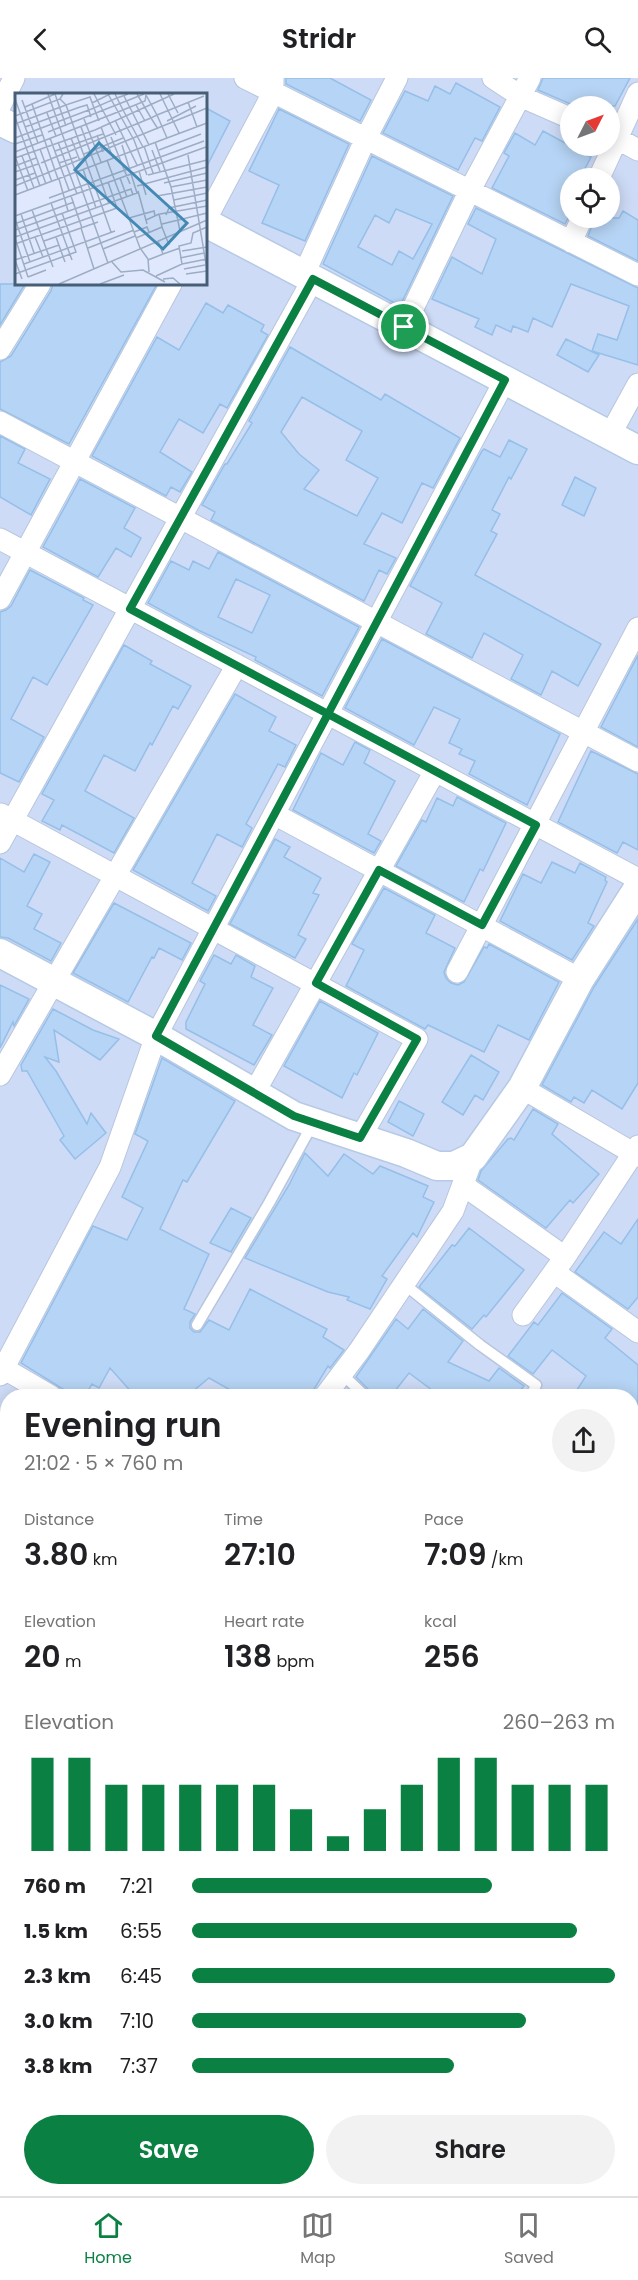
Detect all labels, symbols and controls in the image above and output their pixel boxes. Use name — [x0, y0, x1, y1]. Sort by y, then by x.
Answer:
text: Stridr — [282, 20, 356, 57]
icon: back — [24, 23, 57, 56]
icon: search — [581, 23, 614, 56]
inset map — [15, 93, 207, 285]
north arrow — [560, 96, 620, 156]
map controls — [560, 96, 620, 228]
button: locate — [560, 168, 620, 228]
pin — [378, 301, 429, 352]
icon: arrive — [387, 310, 420, 343]
text: Evening run — [24, 1402, 222, 1449]
button: share — [552, 1409, 615, 1472]
text: 21:02 · 5 × 760 m — [24, 1449, 183, 1477]
text: Distance — [24, 1508, 94, 1531]
text: Time — [224, 1508, 263, 1531]
text: Pace — [424, 1508, 464, 1531]
text: 3.80 — [24, 1533, 88, 1576]
text: 27:10 — [224, 1533, 296, 1576]
text: 7:09 — [424, 1533, 487, 1576]
text: km — [88, 1548, 117, 1571]
text: /km — [487, 1548, 523, 1571]
text: Elevation — [24, 1610, 96, 1633]
text: Heart rate — [224, 1610, 304, 1633]
text: kcal — [424, 1610, 457, 1633]
text: 20 — [24, 1635, 61, 1678]
text: 138 — [224, 1635, 272, 1678]
text: 256 — [424, 1635, 480, 1678]
text: m — [61, 1650, 81, 1673]
text: bpm — [272, 1650, 315, 1673]
text: Elevation — [24, 1708, 114, 1736]
text: 260–263 m — [503, 1708, 615, 1736]
text: 760 m — [24, 1872, 86, 1900]
text: 7:21 — [120, 1872, 153, 1900]
text: 1.5 km — [24, 1917, 88, 1945]
text: 6:55 — [120, 1917, 162, 1945]
text: 2.3 km — [24, 1962, 91, 1990]
text: 6:45 — [120, 1962, 162, 1990]
text: 3.0 km — [24, 2007, 93, 2035]
text: 7:10 — [120, 2007, 154, 2035]
text: 3.8 km — [24, 2052, 92, 2080]
text: 7:37 — [120, 2052, 158, 2080]
button: Save — [24, 2115, 314, 2184]
button: Share — [326, 2115, 615, 2184]
tab: Home — [84, 2209, 132, 2270]
tab: Map — [300, 2209, 336, 2270]
tab: Saved — [504, 2209, 554, 2270]

